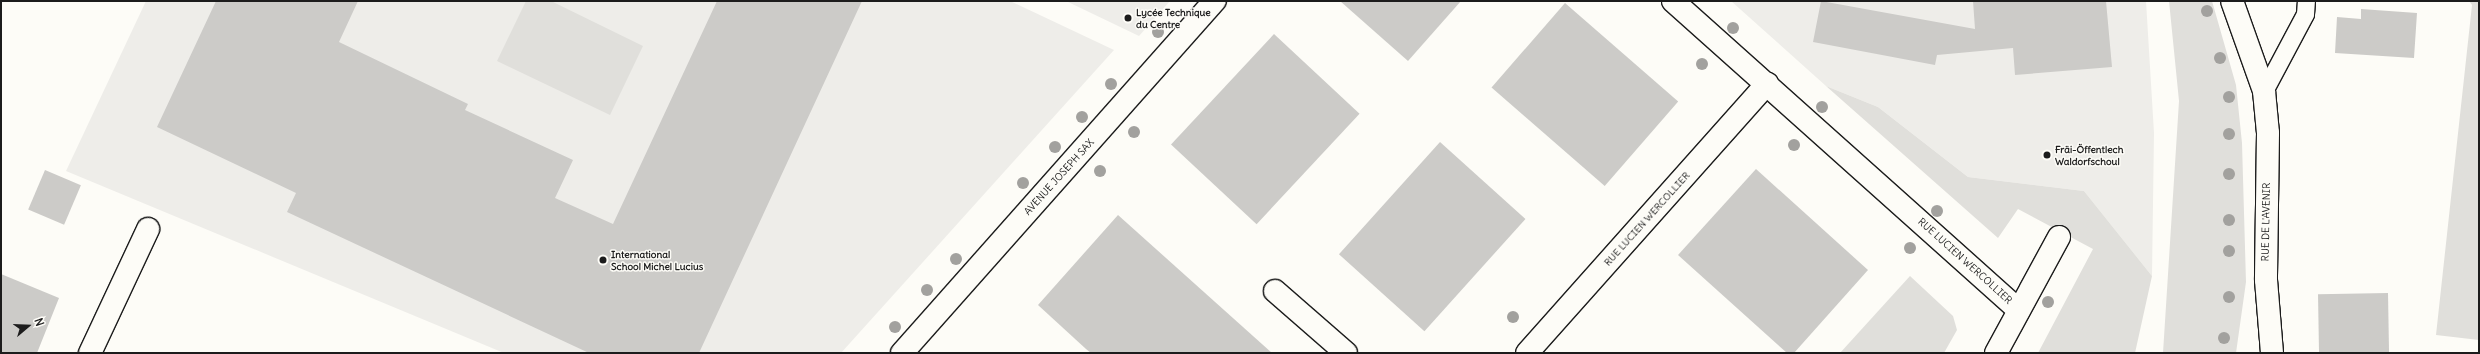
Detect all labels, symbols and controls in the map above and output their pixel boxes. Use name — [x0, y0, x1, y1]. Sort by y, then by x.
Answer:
place label: Lycée Technique du Centre — [1136, 6, 1211, 30]
marker: Lycée Technique du Centre — [1123, 13, 1133, 23]
street label: AVENUE JOSEPH SAX — [1022, 136, 1096, 218]
place label: Fräi-Öffentlech Waldorfschoul — [2055, 143, 2123, 166]
marker: Fräi-Öffentlech Waldorfschoul — [2042, 150, 2052, 160]
street label: RUE LUCIEN WERCOLLIER — [1602, 169, 1692, 269]
street label: RUE DE L'AVENIR — [2259, 183, 2273, 261]
street label: RUE LUCIEN WERCOLLIER — [1915, 216, 2015, 306]
place label: International School Michel Lucius — [611, 248, 703, 272]
marker: International School Michel Lucius — [598, 255, 608, 265]
north arrow — [8, 306, 48, 346]
text: N — [31, 316, 47, 328]

